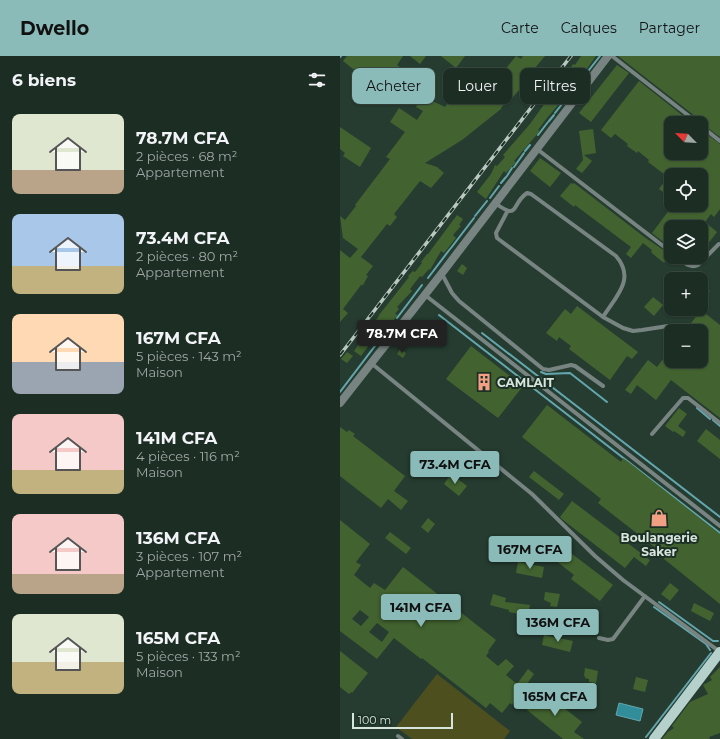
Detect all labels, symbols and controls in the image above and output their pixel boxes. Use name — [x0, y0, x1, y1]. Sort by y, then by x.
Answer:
text: Dwello — [20, 17, 89, 40]
text: Carte — [501, 19, 539, 37]
text: Calques — [561, 19, 617, 37]
text: Partager — [639, 19, 700, 37]
chip: Acheter — [352, 68, 435, 104]
chip: Louer — [443, 68, 512, 104]
chip: Filtres — [520, 68, 590, 104]
icon: filters — [306, 69, 328, 91]
text: 6 biens — [12, 70, 76, 90]
north arrow — [664, 116, 708, 160]
map controls — [664, 116, 708, 368]
text: 78.7M CFA — [136, 128, 229, 148]
icon: home — [44, 130, 92, 178]
text: 2 pièces · 68 m² — [136, 148, 237, 164]
text: Appartement — [136, 164, 225, 180]
button: locate — [664, 168, 708, 212]
button: layers — [664, 220, 708, 264]
text: 73.4M CFA — [136, 228, 229, 248]
icon: home — [44, 230, 92, 278]
text: 2 pièces · 80 m² — [136, 248, 238, 264]
text: Appartement — [136, 264, 225, 280]
button: + — [664, 272, 708, 316]
pin: 78.7M CFA — [356, 320, 448, 354]
button: − — [664, 324, 708, 368]
text: 78.7M CFA — [366, 325, 438, 341]
text: 167M CFA — [136, 328, 221, 348]
icon: home — [44, 330, 92, 378]
text: 5 pièces · 143 m² — [136, 348, 242, 364]
text: Maison — [136, 364, 183, 380]
building icon: CAMLAIT — [474, 372, 494, 392]
place label: CAMLAIT — [497, 375, 555, 390]
text: 141M CFA — [136, 428, 217, 448]
icon: home — [44, 430, 92, 478]
text: 4 pièces · 116 m² — [136, 448, 240, 464]
pin: 73.4M CFA — [409, 451, 501, 485]
text: 73.4M CFA — [419, 456, 491, 472]
text: Maison — [136, 464, 183, 480]
shop icon: Boulangerie Saker — [649, 508, 669, 528]
text: 136M CFA — [136, 528, 220, 548]
icon: home — [44, 530, 92, 578]
place label: Boulangerie Saker — [621, 530, 698, 559]
pin: 167M CFA — [489, 536, 571, 570]
text: 167M CFA — [498, 541, 562, 557]
text: 3 pièces · 107 m² — [136, 548, 242, 564]
text: Appartement — [136, 564, 225, 580]
pin: 141M CFA — [380, 594, 462, 628]
text: 141M CFA — [390, 599, 452, 615]
pin: 136M CFA — [517, 609, 599, 643]
text: 136M CFA — [526, 614, 590, 630]
text: 165M CFA — [136, 628, 220, 648]
icon: home — [44, 630, 92, 678]
text: 5 pièces · 133 m² — [136, 648, 241, 664]
text: Maison — [136, 664, 183, 680]
pin: 165M CFA — [514, 683, 596, 717]
text: 165M CFA — [523, 688, 587, 704]
scale bar — [352, 711, 453, 730]
text: 100 m — [358, 713, 391, 727]

